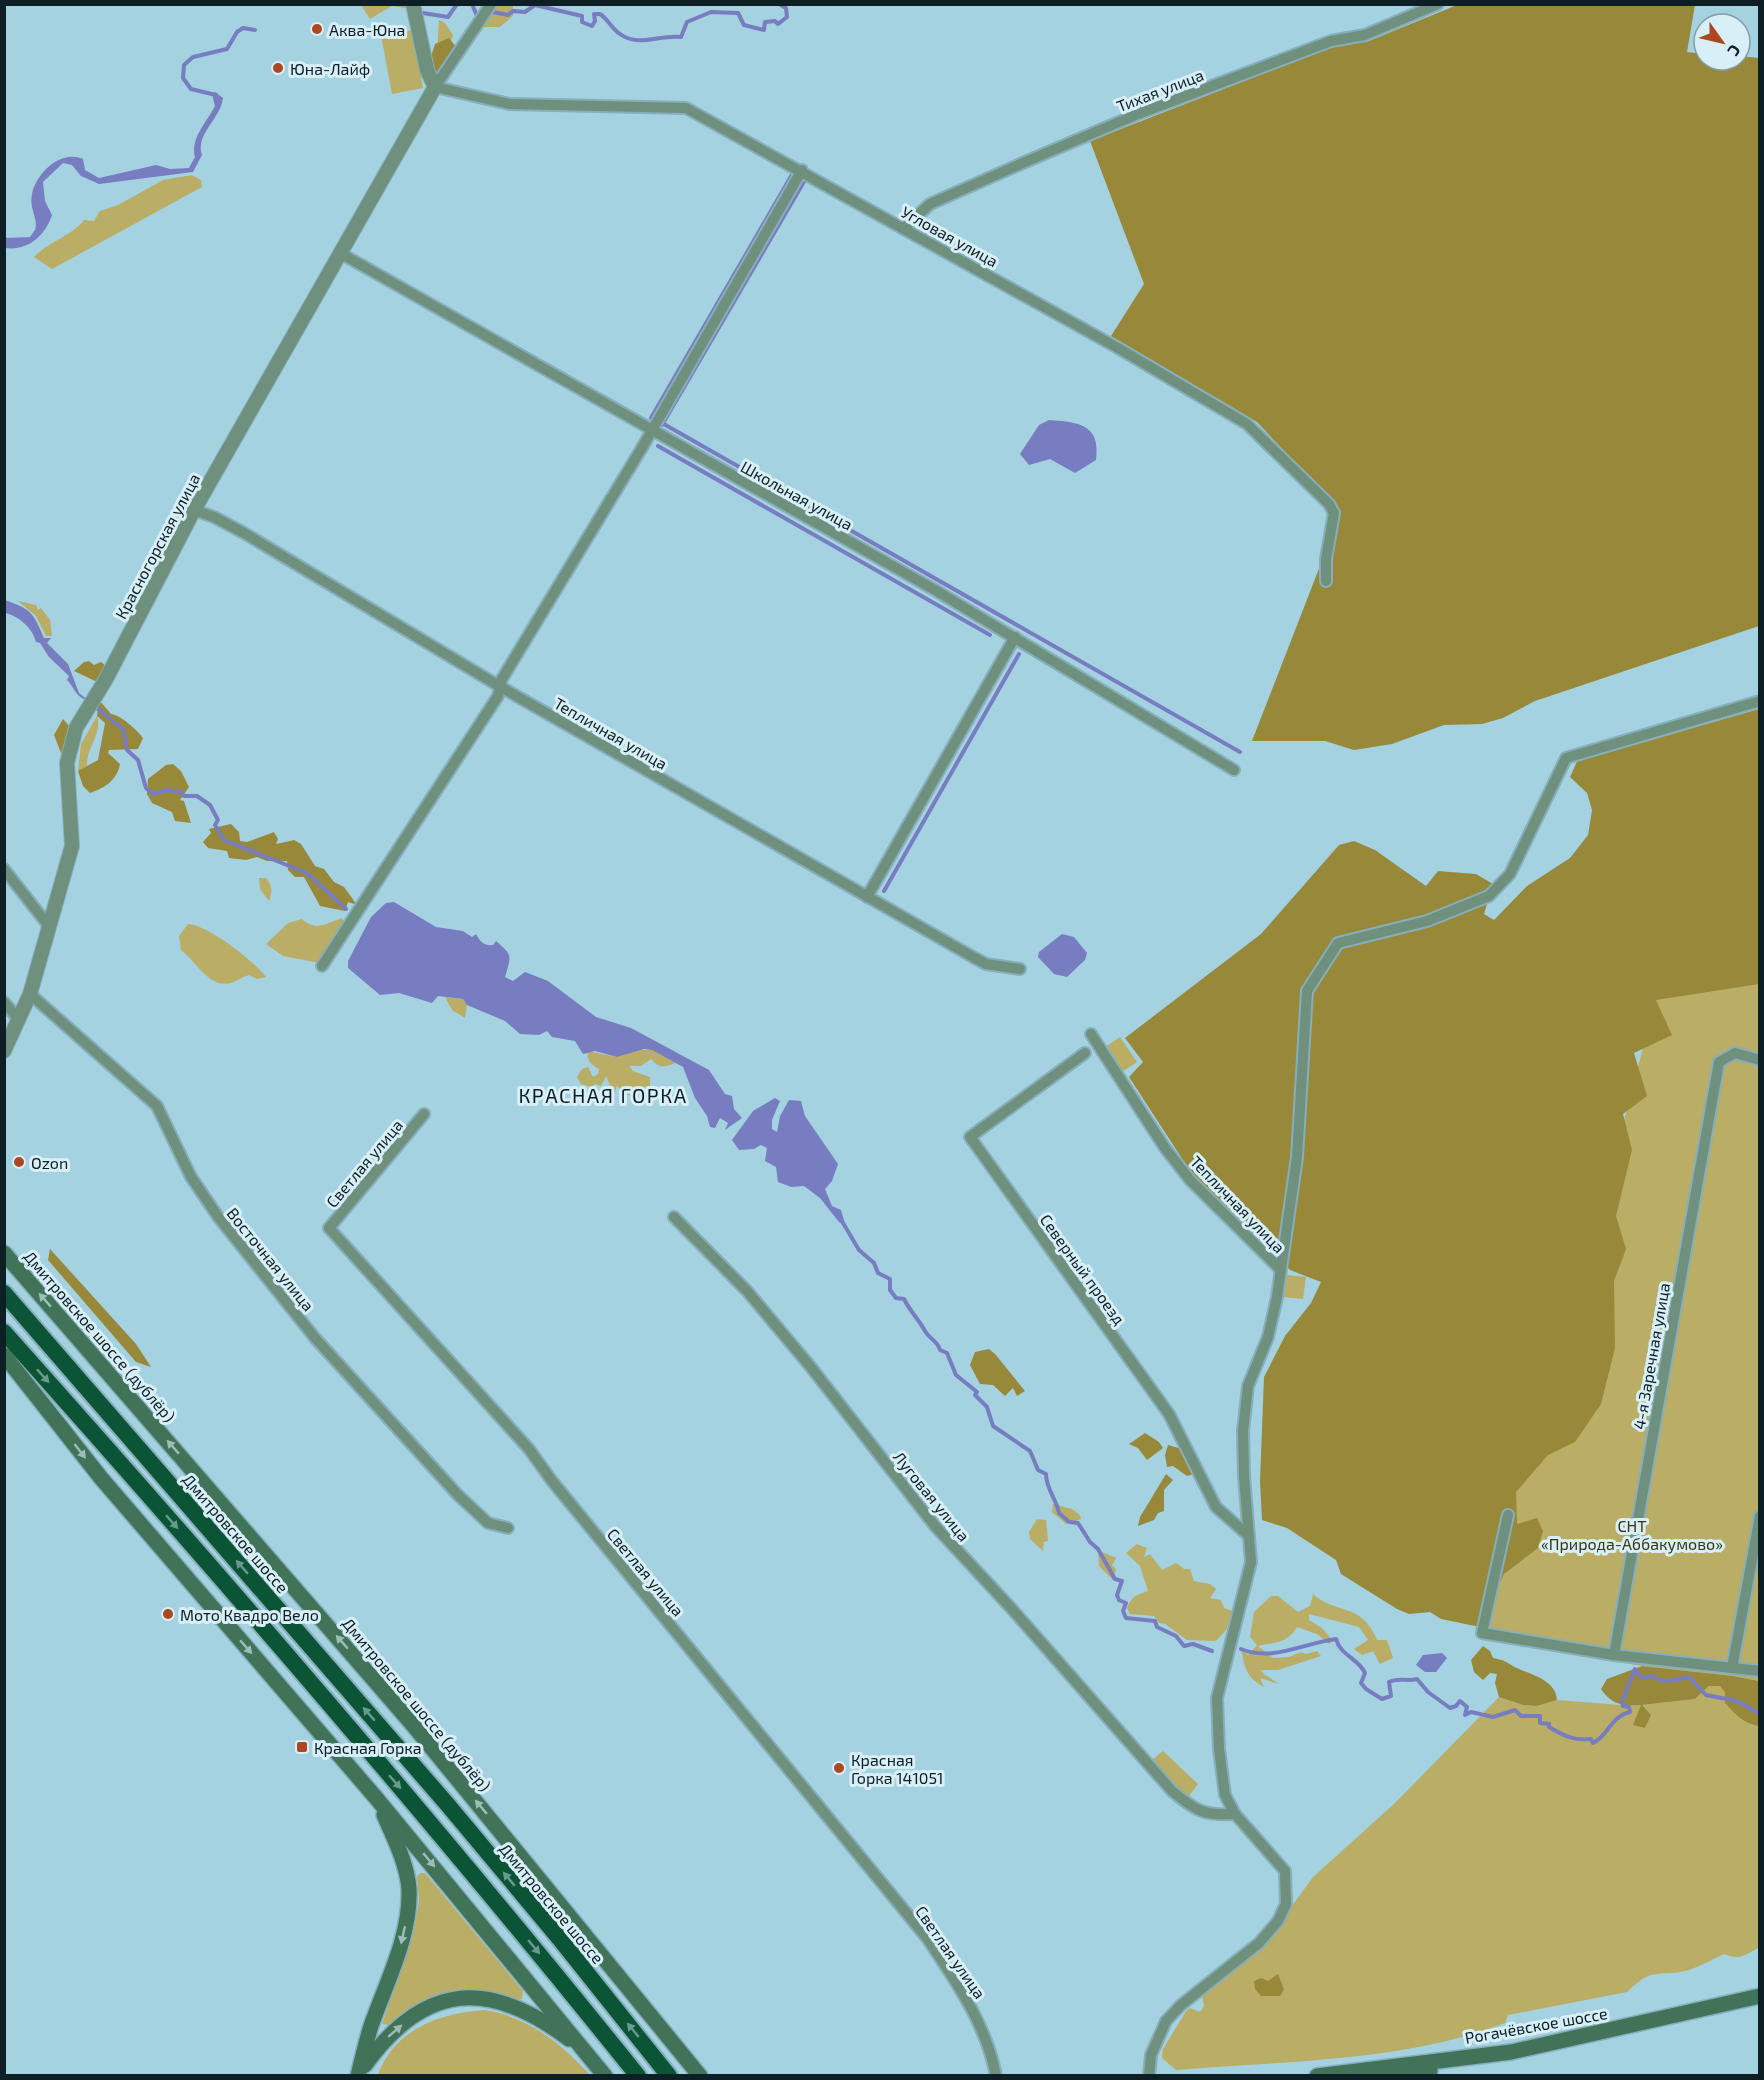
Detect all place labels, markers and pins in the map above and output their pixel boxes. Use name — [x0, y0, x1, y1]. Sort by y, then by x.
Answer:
place label: Аква-Юна — [329, 20, 405, 39]
marker: Аква-Юна — [310, 22, 324, 36]
place label: Юна-Лайф — [290, 59, 370, 78]
marker: Юна-Лайф — [271, 61, 285, 75]
place label: Ozon — [31, 1153, 68, 1172]
marker: Ozon — [12, 1155, 26, 1169]
place label: Мото Квадро Вело — [180, 1605, 319, 1624]
marker: Мото Квадро Вело — [161, 1607, 175, 1621]
place label: Красная Горка — [314, 1738, 422, 1757]
marker: Красная Горка — [295, 1740, 309, 1754]
place label: Красная Горка 141051 — [851, 1750, 943, 1787]
marker: Красная Горка 141051 — [832, 1761, 846, 1775]

